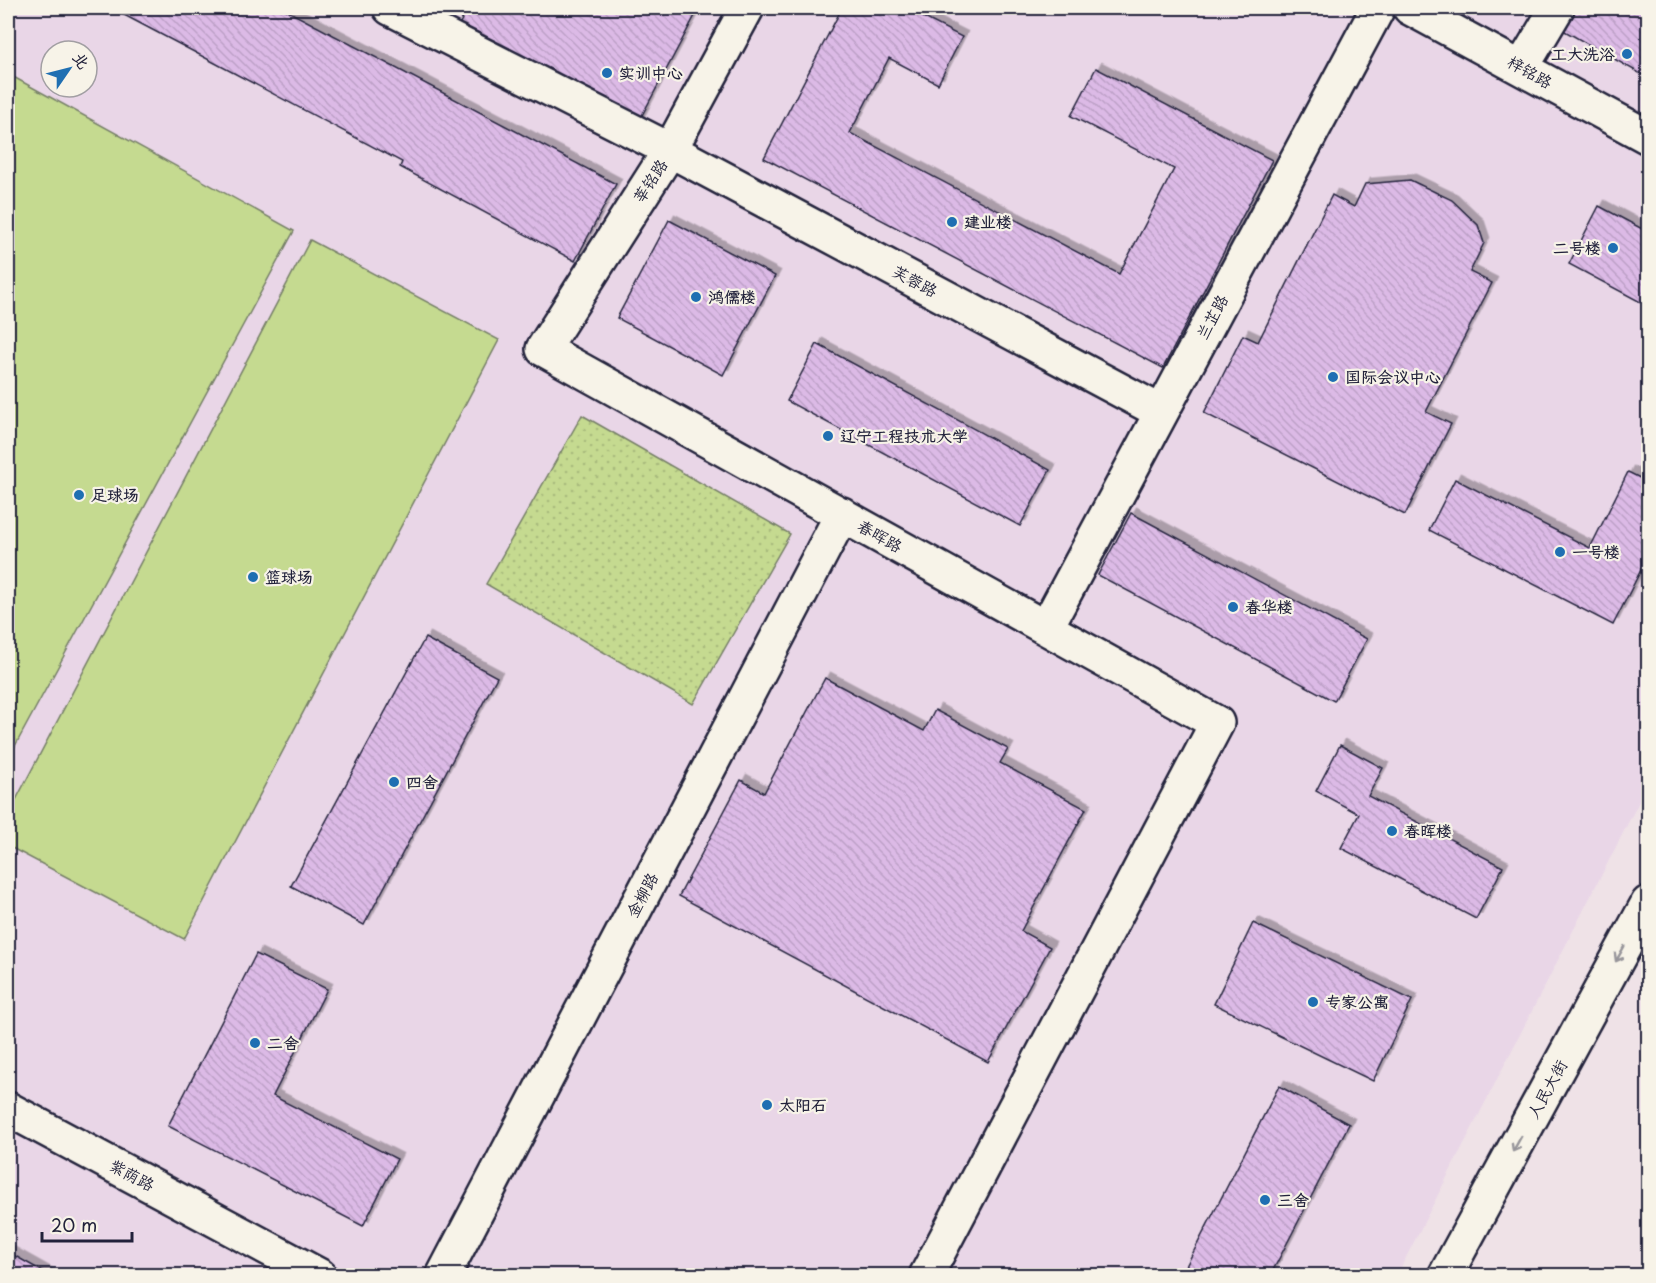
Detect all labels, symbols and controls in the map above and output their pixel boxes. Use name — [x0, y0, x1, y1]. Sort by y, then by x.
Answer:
north arrow — [39, 39, 99, 99]
place label: 工大洗浴 — [1551, 41, 1615, 65]
text: 北 — [68, 46, 97, 73]
marker: 工大洗浴 — [1620, 47, 1634, 61]
street label: 梓铭路 — [1504, 49, 1557, 93]
place label: 实训中心 — [619, 60, 683, 84]
marker: 实训中心 — [600, 66, 614, 80]
street label: 莘铭路 — [626, 154, 672, 207]
place label: 建业楼 — [964, 209, 1012, 233]
marker: 建业楼 — [945, 215, 959, 229]
place label: 二号楼 — [1553, 235, 1601, 259]
marker: 二号楼 — [1606, 241, 1620, 255]
street label: 芙蓉路 — [889, 258, 942, 302]
place label: 鸿儒楼 — [708, 284, 756, 308]
marker: 鸿儒楼 — [689, 290, 703, 304]
street label: 兰芷路 — [1189, 290, 1233, 343]
place label: 国际会议中心 — [1345, 364, 1441, 388]
marker: 国际会议中心 — [1326, 370, 1340, 384]
place label: 辽宁工程技术大学 — [840, 423, 968, 447]
marker: 辽宁工程技术大学 — [821, 429, 835, 443]
place label: 足球场 — [91, 482, 139, 506]
marker: 足球场 — [72, 488, 86, 502]
street label: 春晖路 — [854, 513, 907, 557]
place label: 一号楼 — [1572, 539, 1620, 563]
marker: 一号楼 — [1553, 545, 1567, 559]
place label: 篮球场 — [265, 564, 313, 588]
marker: 篮球场 — [246, 570, 260, 584]
place label: 春华楼 — [1245, 594, 1293, 618]
marker: 春华楼 — [1226, 600, 1240, 614]
place label: 四舍 — [406, 769, 438, 793]
marker: 四舍 — [387, 775, 401, 789]
place label: 春晖楼 — [1404, 818, 1452, 842]
marker: 春晖楼 — [1385, 824, 1399, 838]
street label: 金柳路 — [619, 868, 663, 921]
one-way arrow — [1614, 945, 1625, 963]
place label: 专家公寓 — [1325, 989, 1389, 1013]
marker: 专家公寓 — [1306, 995, 1320, 1009]
place label: 二舍 — [267, 1030, 299, 1054]
marker: 二舍 — [248, 1036, 262, 1050]
street label: 人民大街 — [1520, 1055, 1572, 1122]
place label: 太阳石 — [779, 1092, 827, 1116]
marker: 太阳石 — [760, 1098, 774, 1112]
one-way arrow — [1511, 1135, 1523, 1152]
street label: 紫荫路 — [106, 1152, 159, 1196]
place label: 三舍 — [1277, 1187, 1309, 1211]
marker: 三舍 — [1258, 1193, 1272, 1207]
scale bar — [42, 1205, 132, 1243]
text: 20 m — [51, 1211, 97, 1238]

